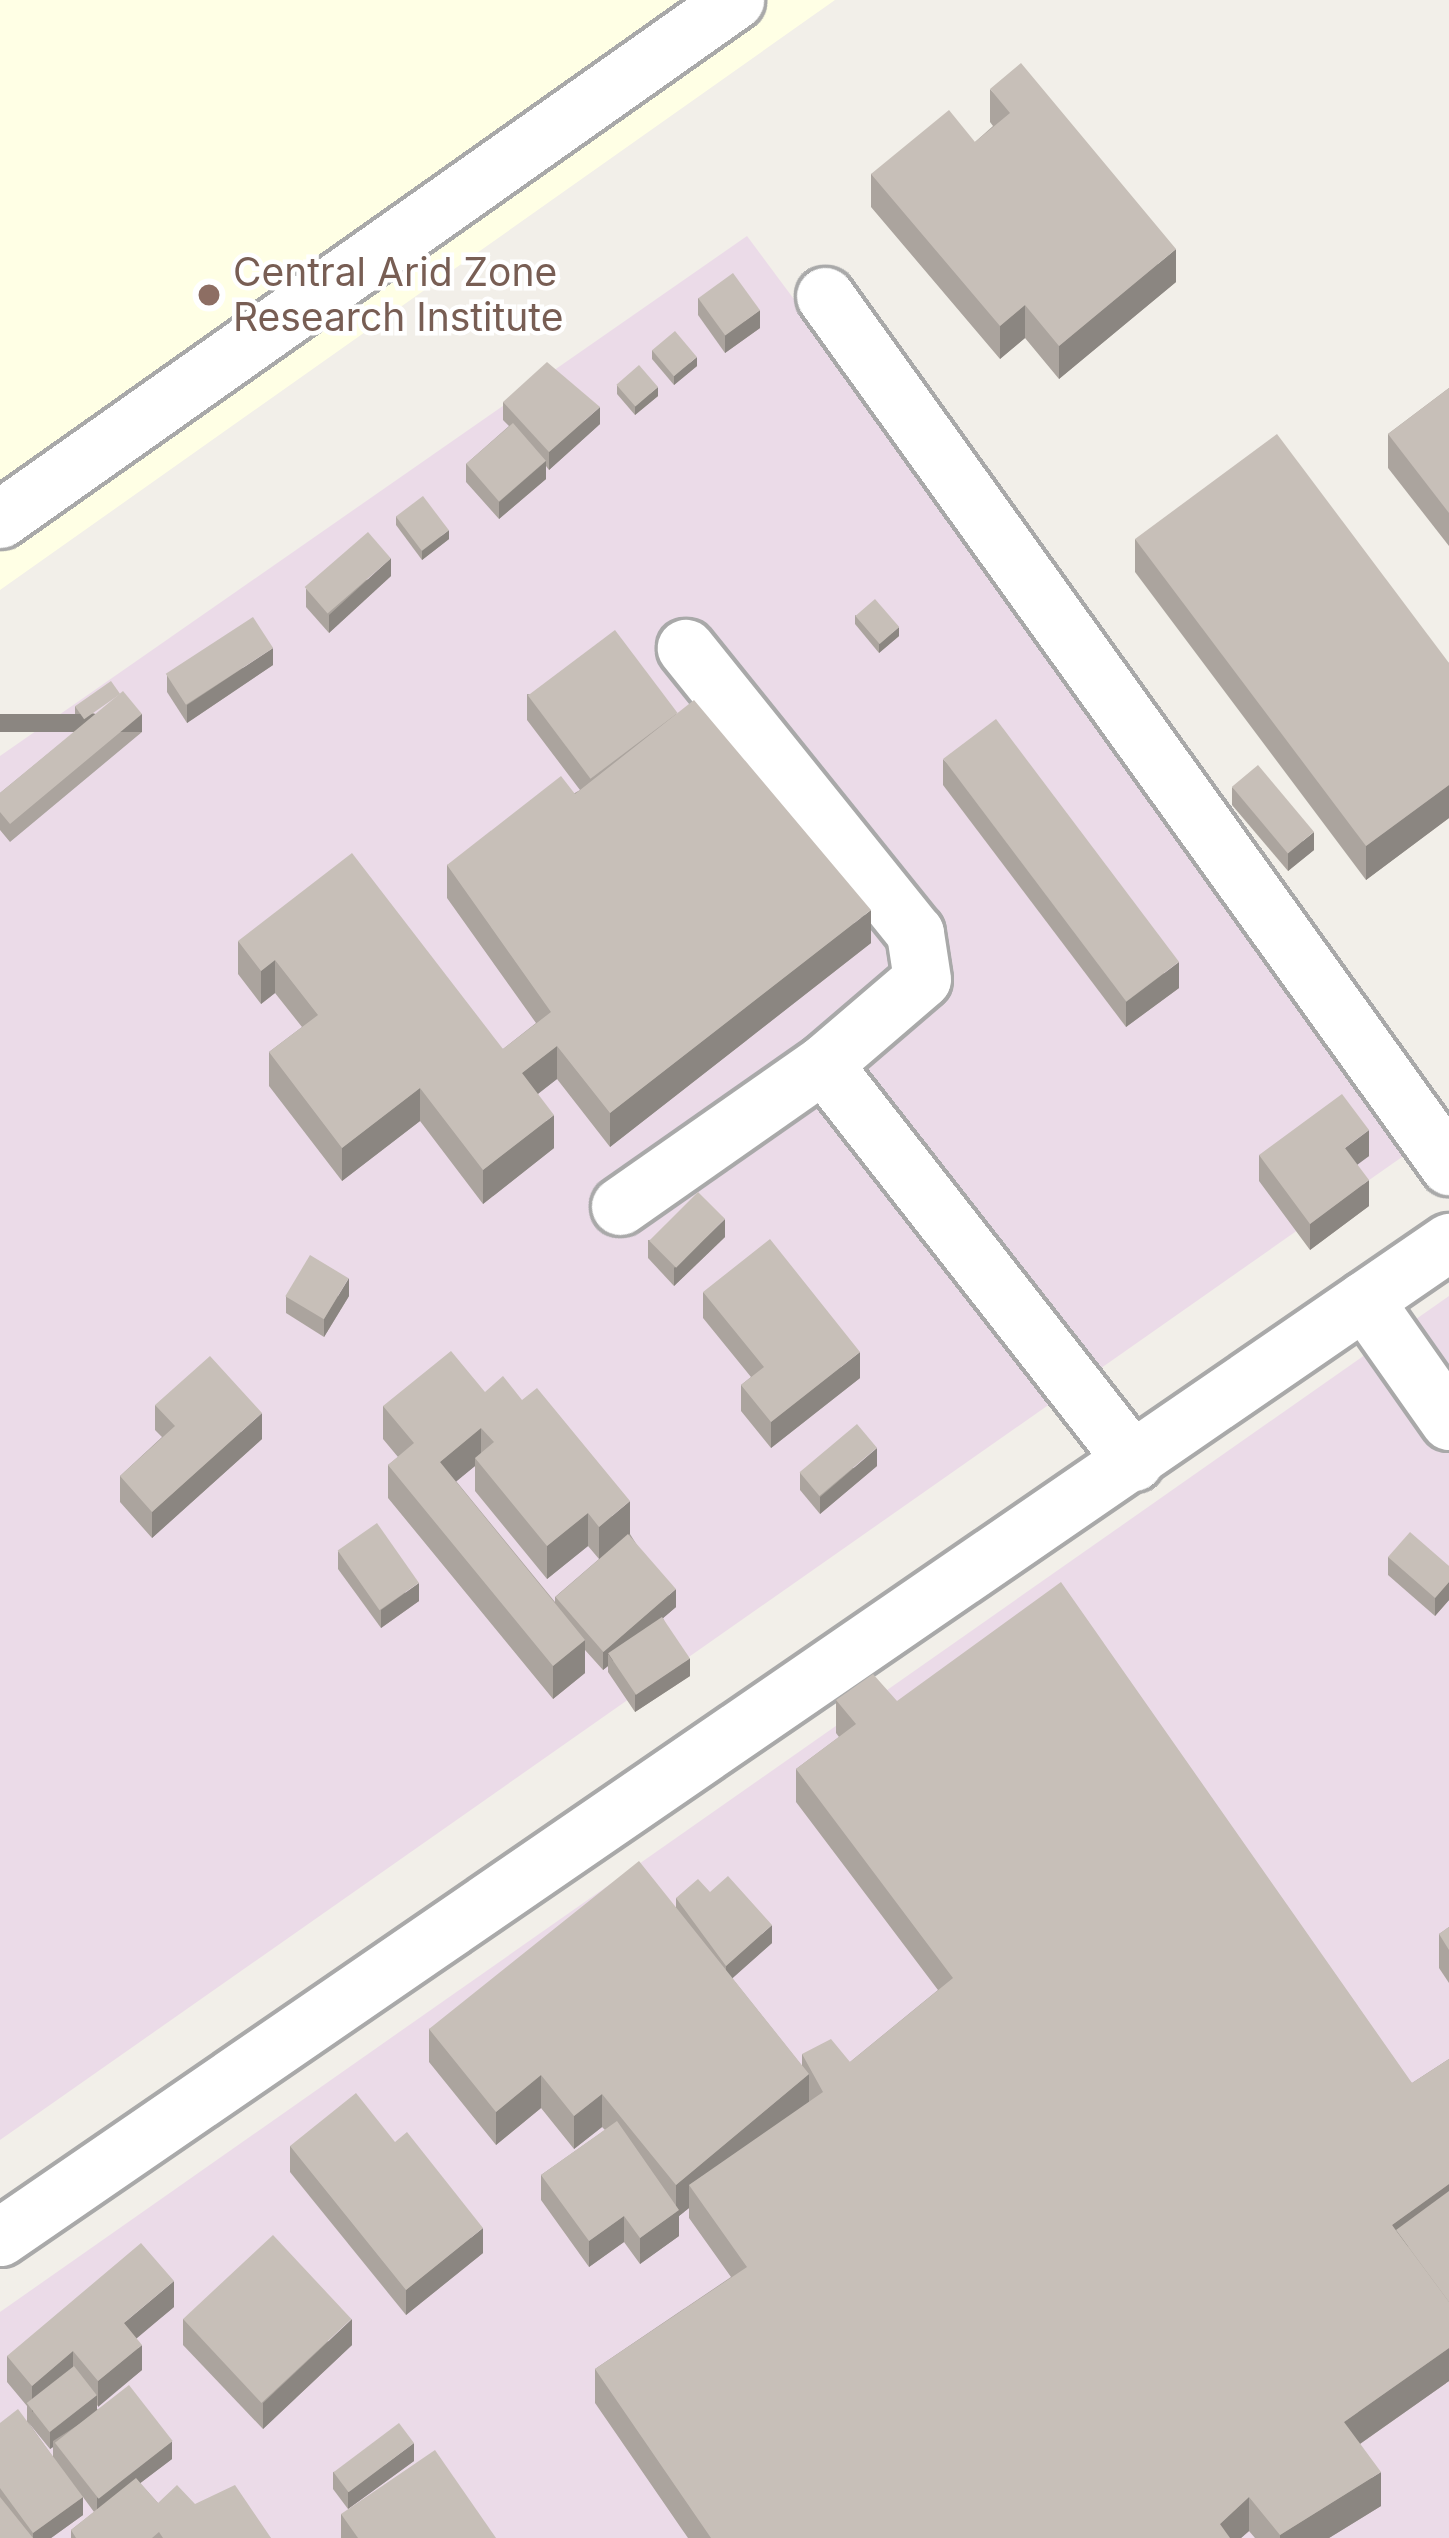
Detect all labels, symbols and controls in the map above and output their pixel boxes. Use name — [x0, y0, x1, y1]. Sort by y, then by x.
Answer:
place label: Central Arid Zone Research Institute — [233, 250, 563, 341]
marker: Central Arid Zone Research Institute — [196, 282, 222, 308]

